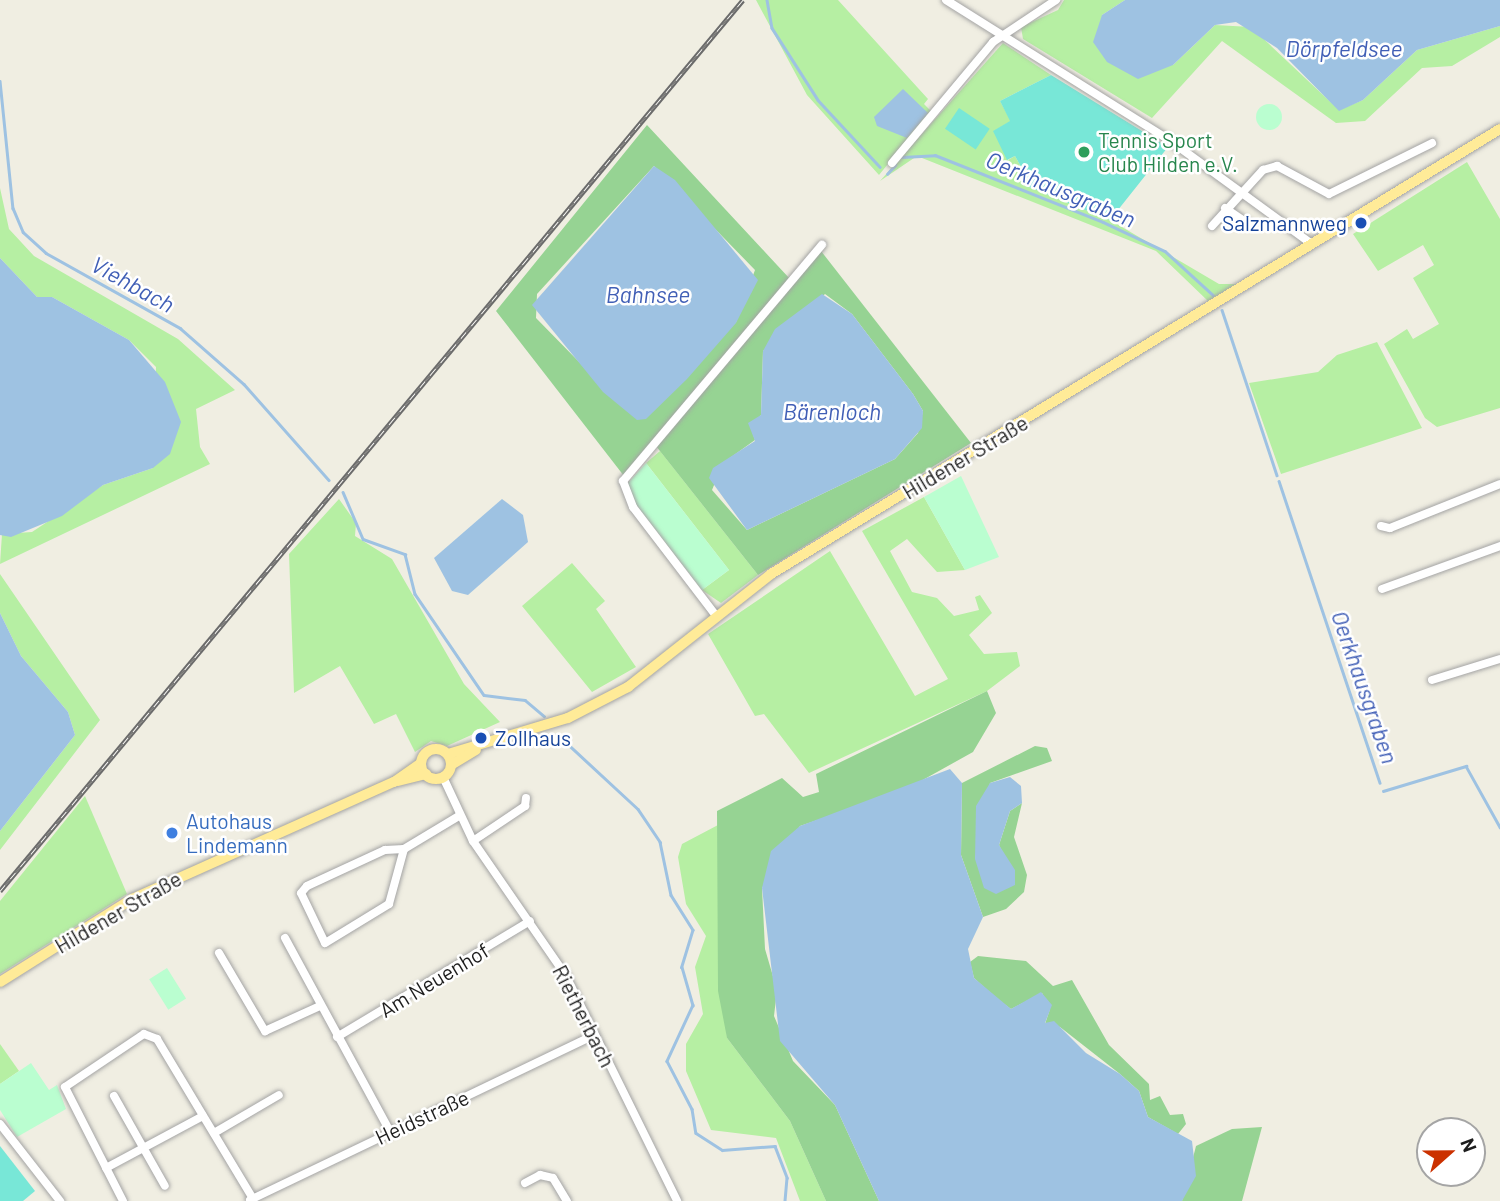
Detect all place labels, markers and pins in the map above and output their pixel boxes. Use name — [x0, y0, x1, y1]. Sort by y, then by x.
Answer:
place label: Tennis Sport Club Hilden e.V. — [1098, 127, 1238, 177]
marker: Tennis Sport Club Hilden e.V. — [1076, 144, 1092, 160]
place label: Salzmannweg — [1222, 210, 1347, 236]
marker: Salzmannweg — [1353, 215, 1369, 231]
place label: Zollhaus — [495, 725, 571, 751]
marker: Zollhaus — [473, 730, 489, 746]
place label: Autohaus Lindemann — [186, 808, 288, 858]
marker: Autohaus Lindemann — [164, 825, 180, 841]

